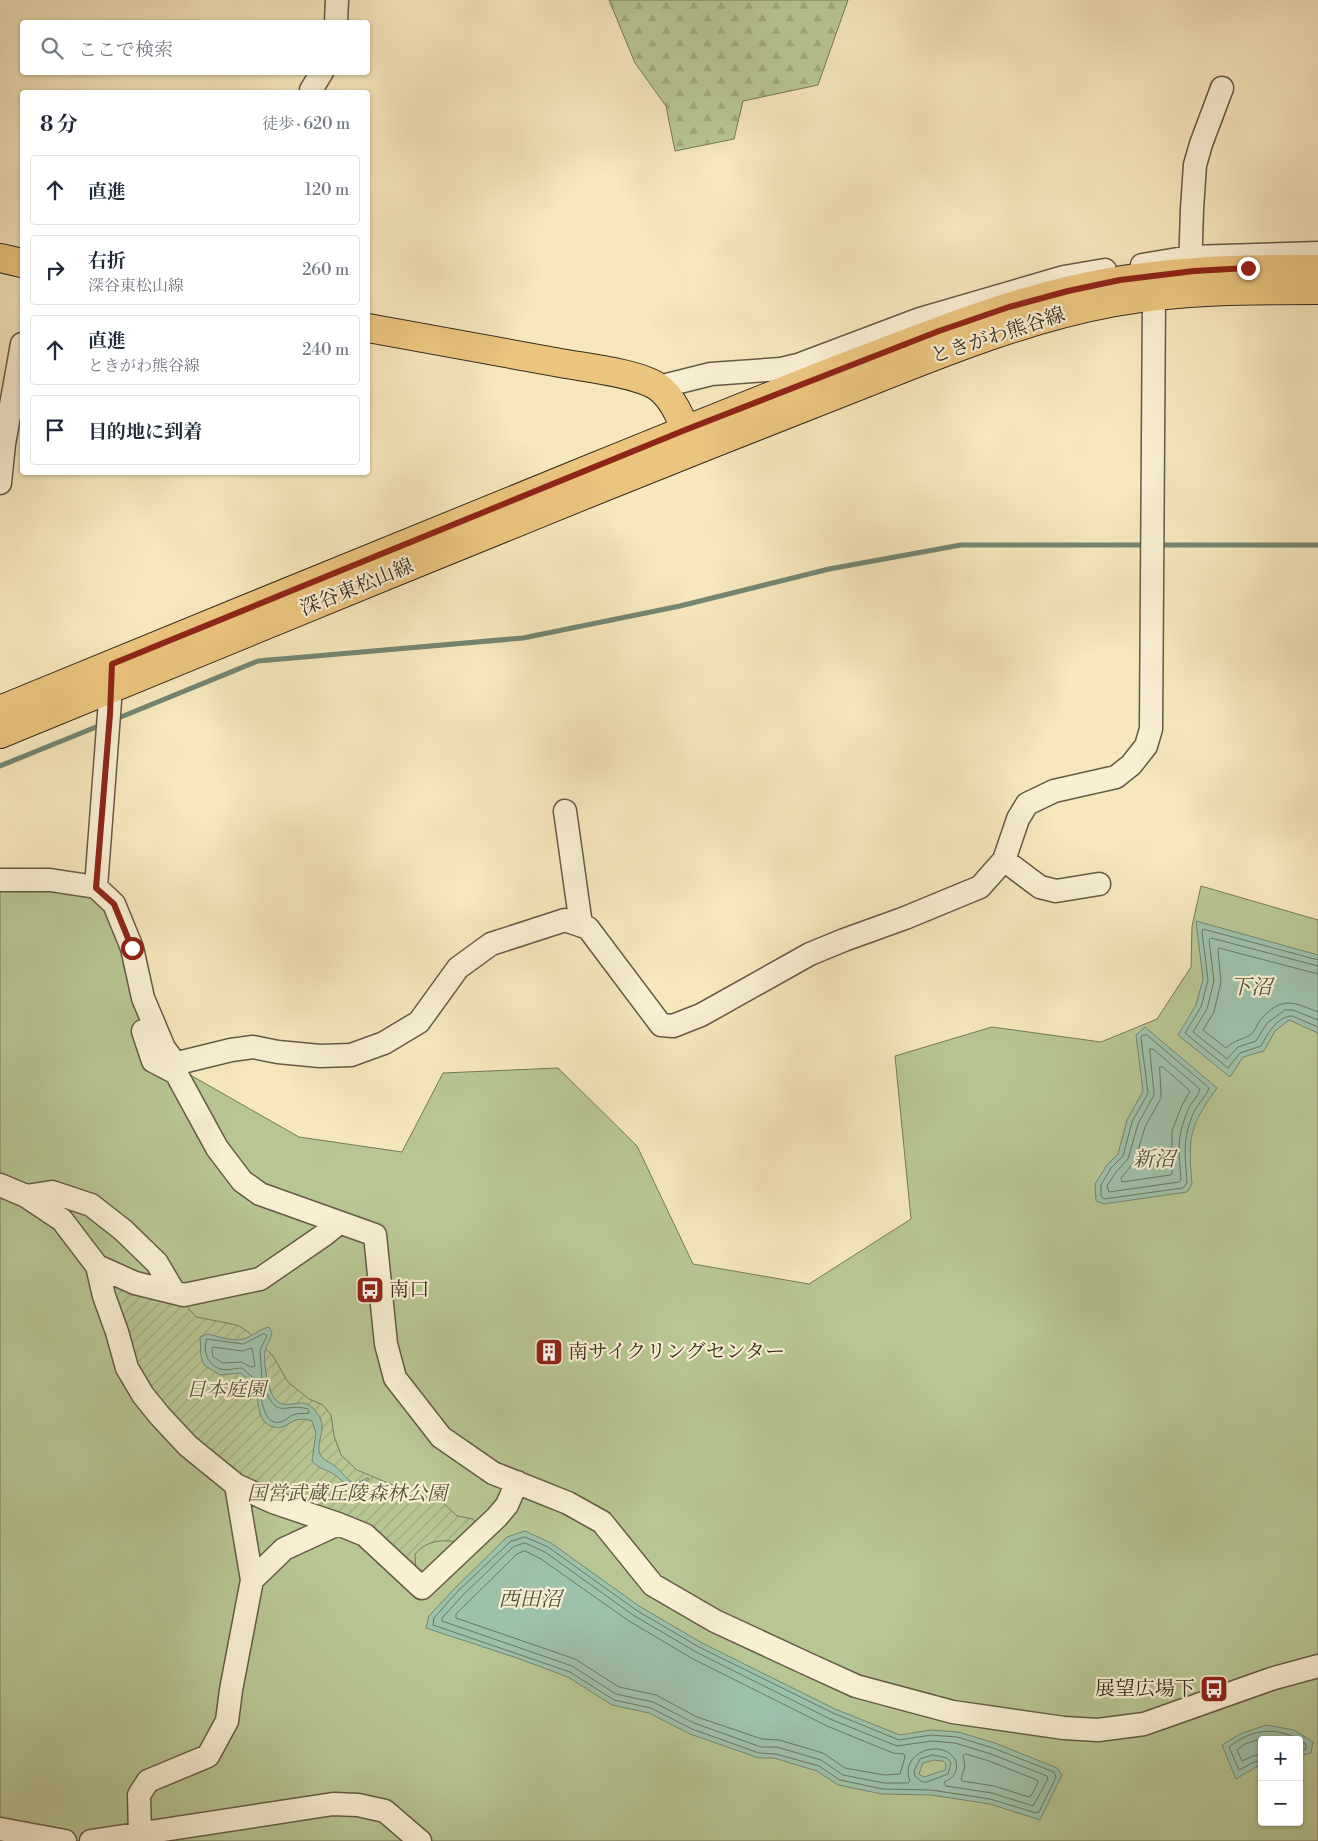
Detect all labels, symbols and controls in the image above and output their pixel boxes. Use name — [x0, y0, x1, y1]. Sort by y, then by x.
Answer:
search box — [20, 20, 370, 75]
icon: search — [38, 34, 66, 62]
text: ここで検索 — [78, 38, 173, 62]
text: 8 分 — [40, 112, 78, 138]
text: 徒歩 · 620 m — [262, 114, 350, 134]
icon: ahead — [41, 176, 69, 204]
text: 直進 — [88, 180, 126, 204]
text: 120 m — [305, 180, 349, 200]
text: 右折 — [88, 249, 126, 273]
icon: right — [41, 256, 69, 284]
route end — [1237, 257, 1260, 280]
text: 260 m — [302, 260, 349, 280]
text: 深谷東松山線 — [88, 276, 184, 296]
street label: ときがわ熊谷線 — [928, 302, 1068, 370]
text: 直進 — [88, 329, 126, 353]
icon: ahead — [41, 336, 69, 364]
text: 240 m — [302, 340, 349, 360]
text: ときがわ熊谷線 — [88, 356, 200, 376]
icon: arrive — [41, 416, 69, 444]
text: 目的地に到着 — [88, 420, 202, 444]
street label: 深谷東松山線 — [297, 554, 417, 622]
route start — [121, 937, 144, 960]
water label: 下沼 — [1230, 975, 1275, 1001]
water label: 新沼 — [1133, 1147, 1178, 1173]
bus stop icon: 南口 — [355, 1275, 385, 1305]
place label: 南口 — [389, 1278, 429, 1303]
building icon: 南サイクリングセンター — [534, 1337, 564, 1367]
place label: 南サイクリングセンター — [568, 1340, 785, 1365]
park label: 日本庭園 — [186, 1378, 269, 1403]
park label: 国営武蔵丘陵森林公園 — [247, 1482, 450, 1507]
water label: 西田沼 — [499, 1587, 564, 1613]
bus stop icon: 展望広場下 — [1199, 1674, 1229, 1704]
place label: 展望広場下 — [1095, 1677, 1195, 1702]
map controls — [1258, 1736, 1303, 1826]
button: + — [1258, 1736, 1303, 1781]
button: − — [1258, 1781, 1303, 1826]

